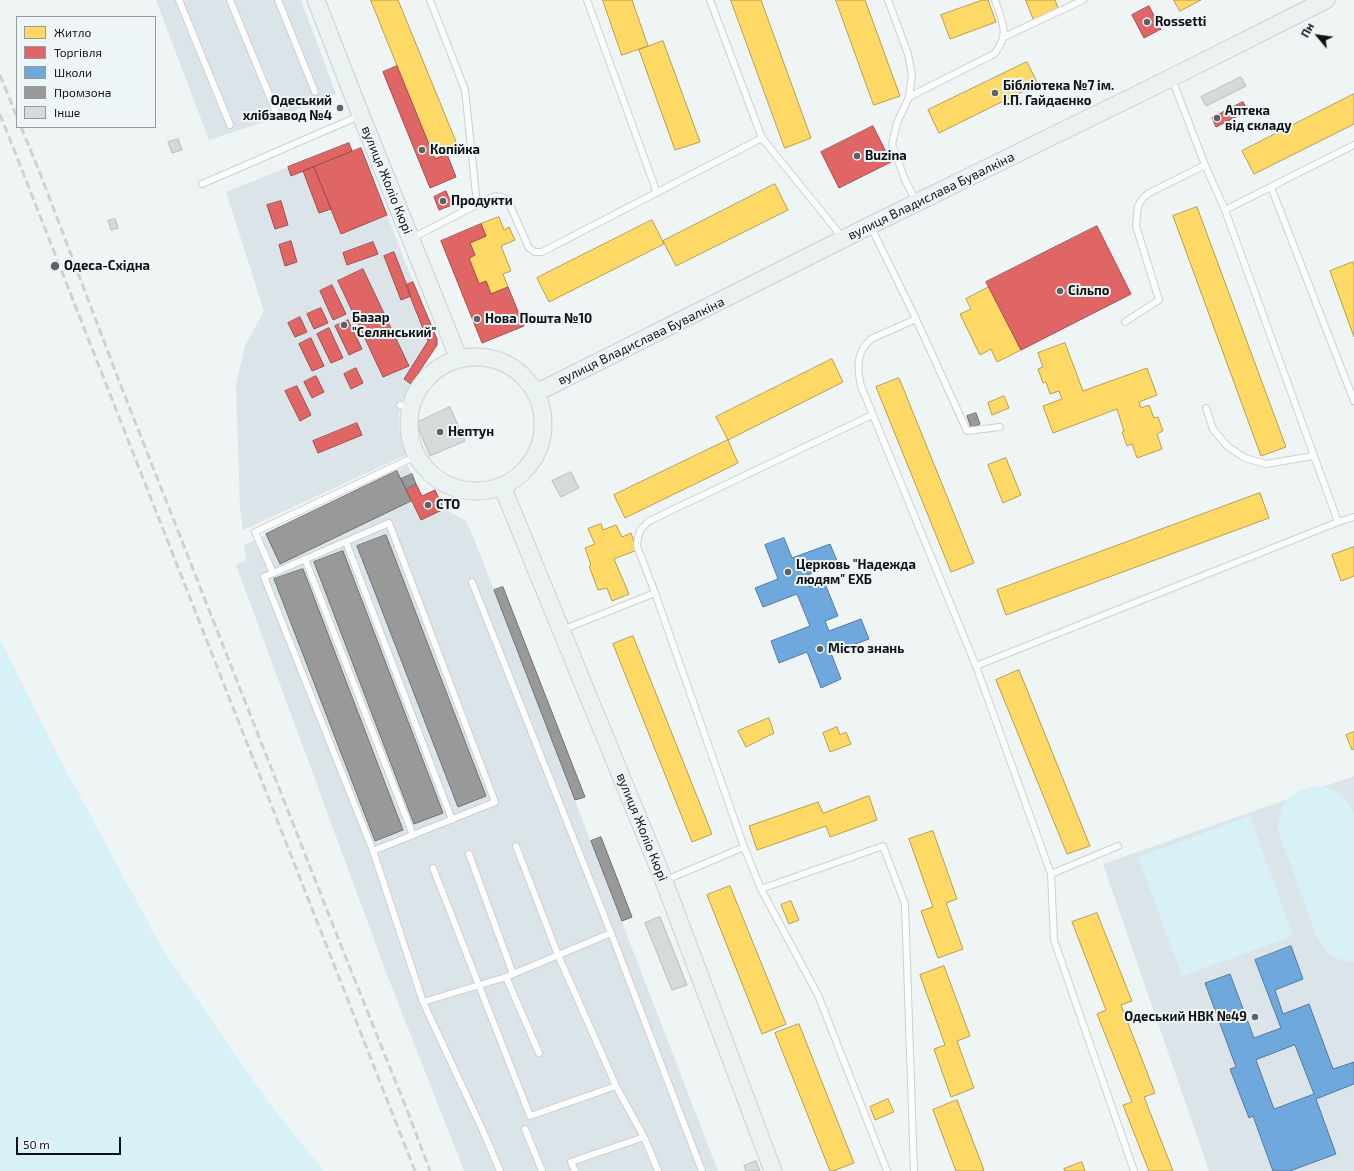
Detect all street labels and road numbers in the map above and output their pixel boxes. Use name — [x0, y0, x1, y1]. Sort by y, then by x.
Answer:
street label: вулиця Жоліо Кюрі — [358, 124, 416, 236]
street label: вулиця Владислава Бувалкіна — [845, 149, 1017, 243]
street label: вулиця Владислава Бувалкіна — [555, 294, 727, 388]
street label: вулиця Жоліо Кюрі — [613, 771, 671, 883]

